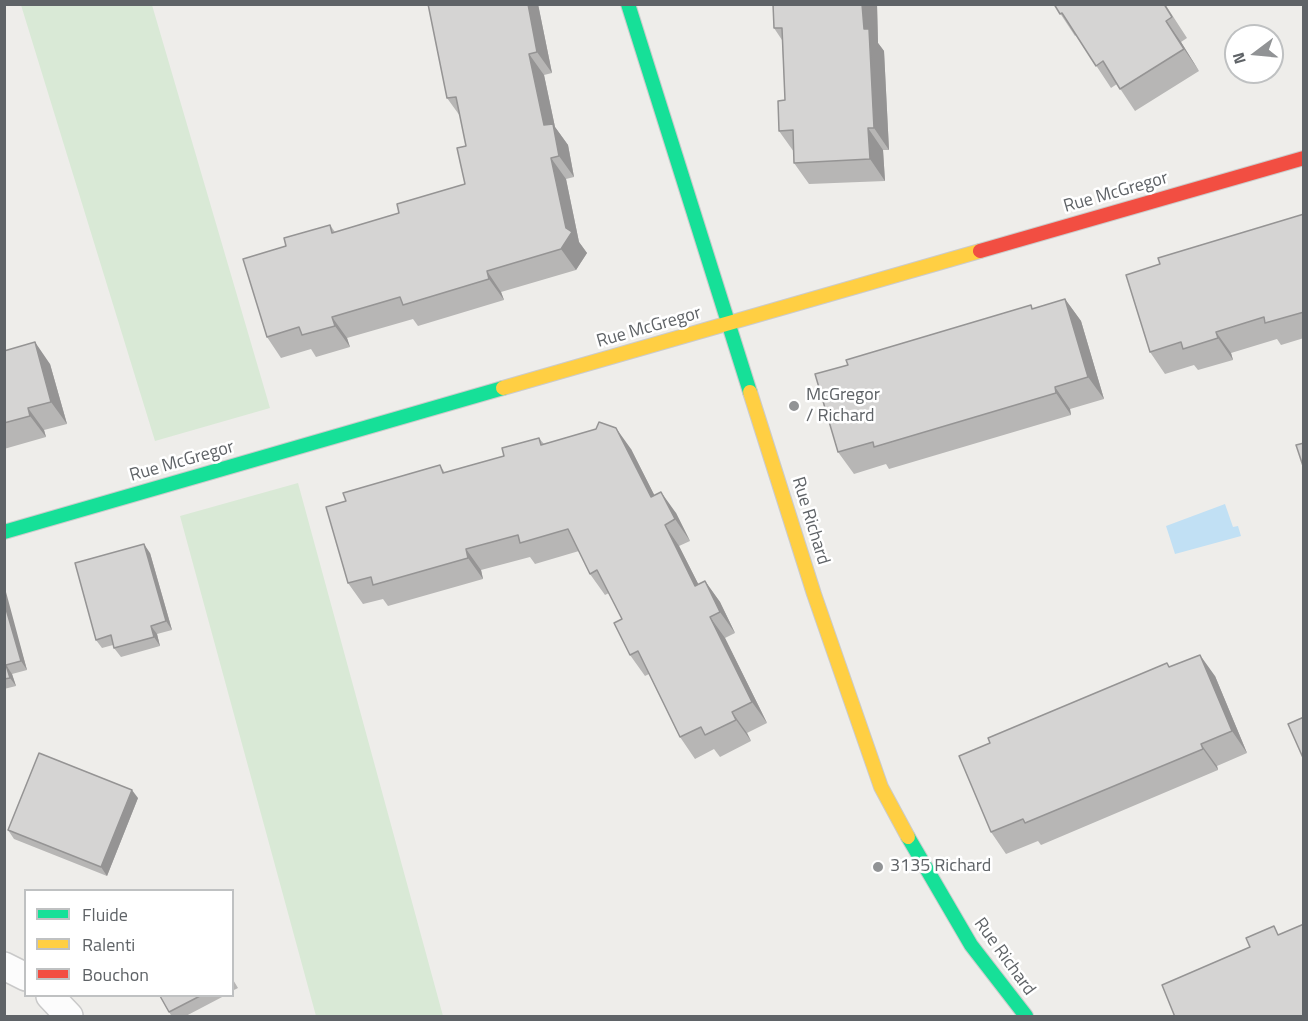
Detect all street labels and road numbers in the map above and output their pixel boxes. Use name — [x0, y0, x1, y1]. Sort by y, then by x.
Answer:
street label: Rue McGregor — [1061, 168, 1171, 218]
street label: Rue McGregor — [594, 303, 704, 353]
street label: Rue McGregor — [127, 437, 237, 487]
street label: Rue Richard — [786, 474, 834, 568]
street label: Rue Richard — [969, 914, 1039, 1000]

